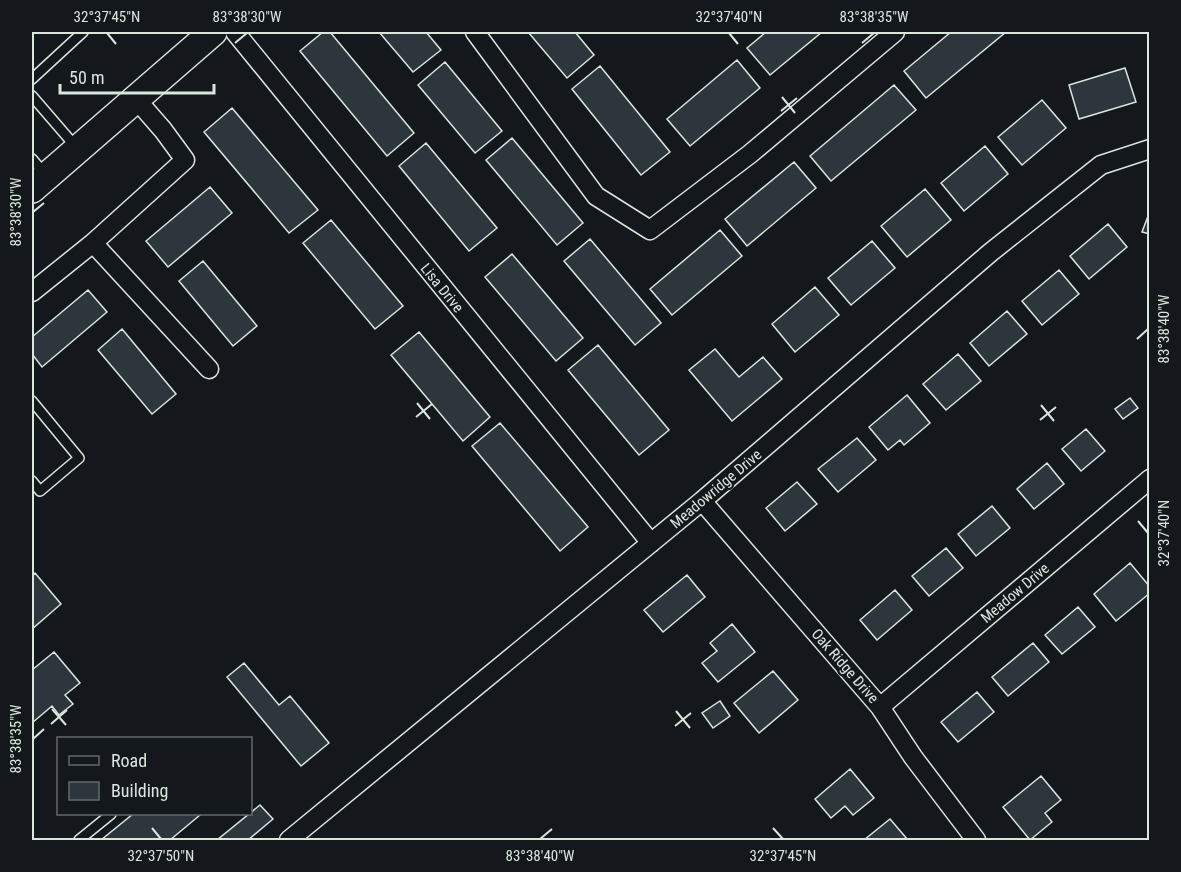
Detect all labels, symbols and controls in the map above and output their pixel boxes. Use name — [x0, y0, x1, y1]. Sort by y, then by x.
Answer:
text: 32°37'45"N — [74, 8, 140, 26]
text: 83°38'30"W — [213, 8, 282, 26]
text: 32°37'40"N — [696, 8, 762, 26]
text: 83°38'35"W — [840, 8, 909, 26]
scale bar — [60, 57, 214, 95]
text: 50 m — [69, 67, 104, 88]
text: 83°38'30"W — [7, 177, 25, 246]
street label: Lisa Drive — [417, 260, 467, 316]
text: 83°38'40"W — [1155, 294, 1173, 363]
street label: Meadowridge Drive — [667, 446, 765, 532]
text: 32°37'40"N — [1155, 500, 1173, 566]
street label: Meadow Drive — [977, 559, 1053, 627]
street label: Oak Ridge Drive — [808, 625, 882, 707]
text: 83°38'35"W — [7, 704, 25, 773]
legend — [57, 737, 252, 815]
text: Road — [111, 750, 147, 771]
text: Building — [111, 780, 168, 801]
text: 32°37'50"N — [128, 847, 194, 865]
text: 83°38'40"W — [506, 847, 575, 865]
text: 32°37'45"N — [750, 847, 816, 865]

